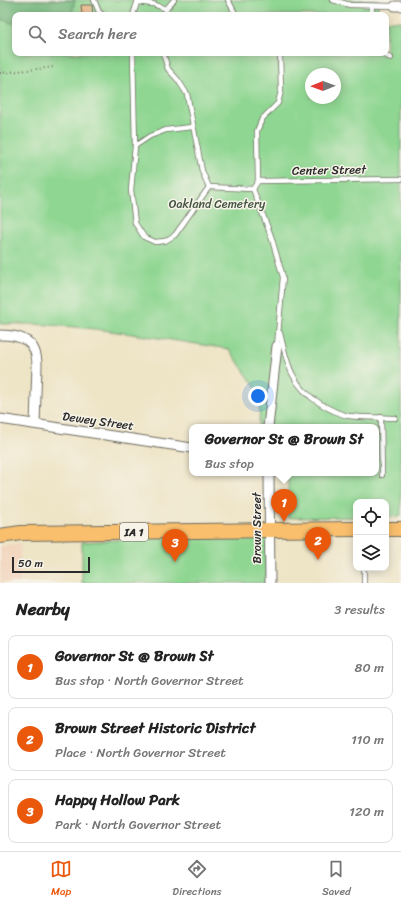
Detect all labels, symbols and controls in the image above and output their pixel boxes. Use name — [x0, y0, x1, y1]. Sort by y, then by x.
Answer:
search box — [12, 12, 389, 56]
text: Search here — [58, 21, 137, 47]
icon: search — [26, 23, 48, 45]
north arrow — [305, 68, 341, 104]
street label: Center Street — [292, 158, 367, 182]
park label: Oakland Cemetery — [169, 193, 266, 215]
your location — [248, 386, 268, 406]
street label: Dewey Street — [61, 405, 135, 437]
popup — [189, 424, 379, 476]
text: Governor St @ Brown St — [205, 426, 363, 452]
text: Bus stop — [205, 452, 254, 475]
pin: 1 — [271, 489, 297, 522]
street label: Brown Street — [246, 491, 268, 564]
map controls — [353, 499, 389, 571]
button: locate — [353, 499, 389, 535]
road number: IA 1 — [120, 523, 148, 541]
pin: 2 — [305, 527, 331, 560]
pin: 3 — [162, 529, 188, 562]
button: layers — [353, 535, 389, 571]
text: 50 m — [18, 554, 43, 573]
scale bar — [12, 555, 90, 574]
text: Nearby — [16, 594, 70, 624]
text: 3 results — [334, 598, 385, 621]
text: Governor St @ Brown St — [55, 643, 214, 669]
text: 1 — [27, 656, 33, 679]
text: 80 m — [355, 656, 384, 679]
text: Bus stop · North Governor Street — [55, 669, 244, 692]
text: Brown Street Historic District — [55, 715, 256, 741]
text: 2 — [26, 728, 34, 751]
text: 110 m — [351, 728, 384, 751]
text: Place · North Governor Street — [55, 741, 226, 764]
text: Happy Hollow Park — [55, 787, 180, 813]
text: 3 — [26, 800, 34, 823]
text: 120 m — [349, 800, 384, 823]
text: Park · North Governor Street — [55, 813, 221, 836]
tab: Map — [50, 858, 72, 901]
tab: Directions — [172, 858, 222, 901]
tab: Saved — [322, 858, 351, 901]

